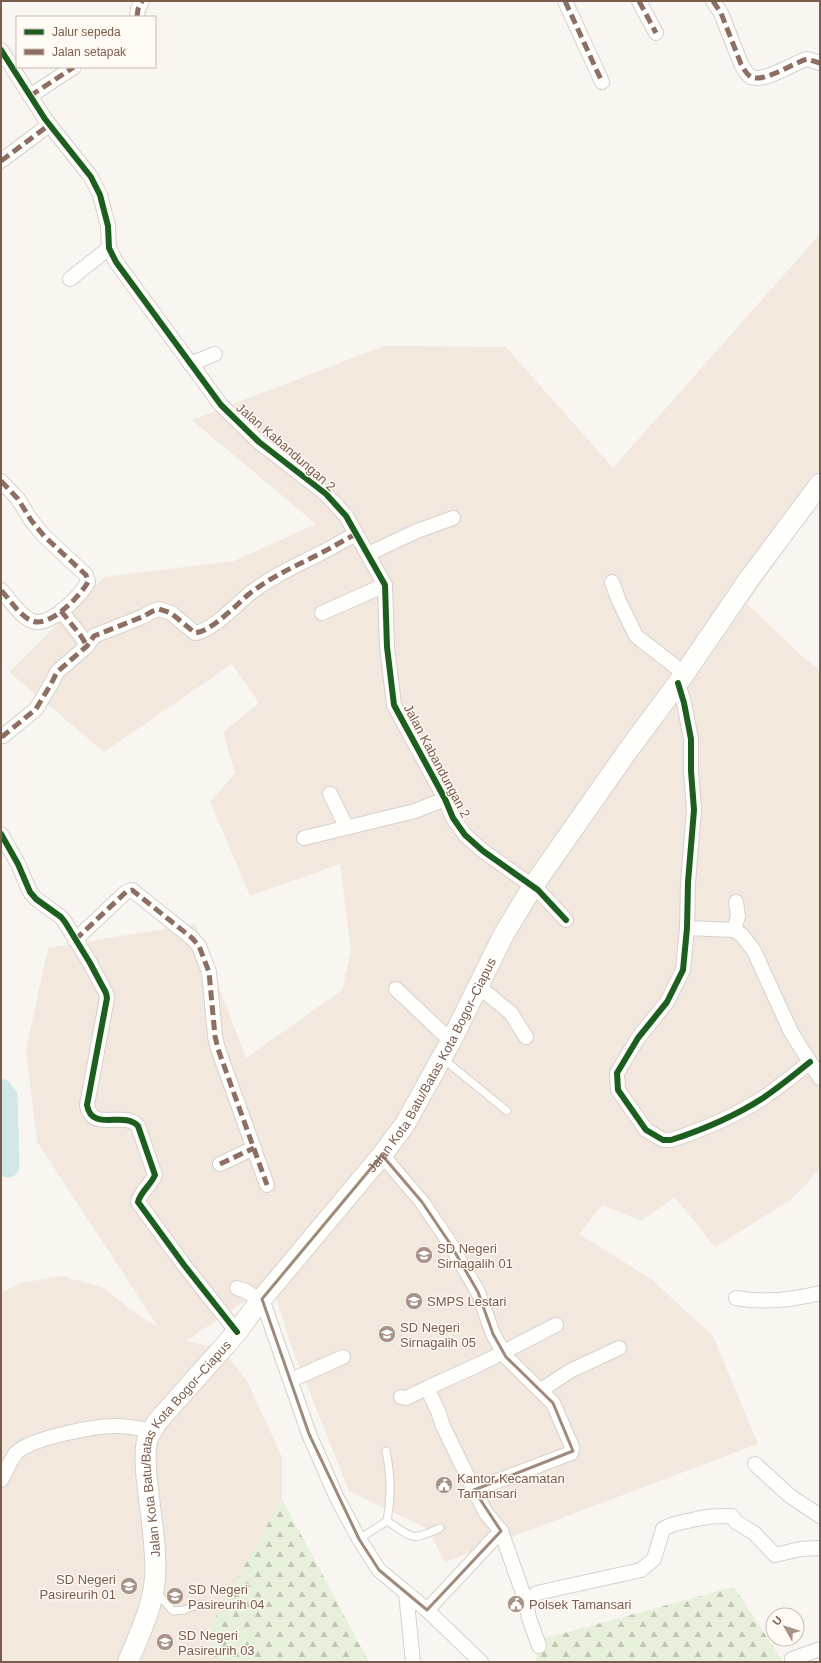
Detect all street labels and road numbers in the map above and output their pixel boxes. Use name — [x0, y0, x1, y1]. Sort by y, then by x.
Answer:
street label: Jalan Kabandungan 2 — [233, 400, 339, 494]
street label: Jalan Kabandungan 2 — [401, 702, 473, 820]
street label: Jalan Kota Batu/Batas Kota Bogor–Ciapus — [364, 955, 499, 1175]
street label: Jalan Kota Batu/Batas Kota Bogor–Ciapus — [138, 1337, 234, 1558]

